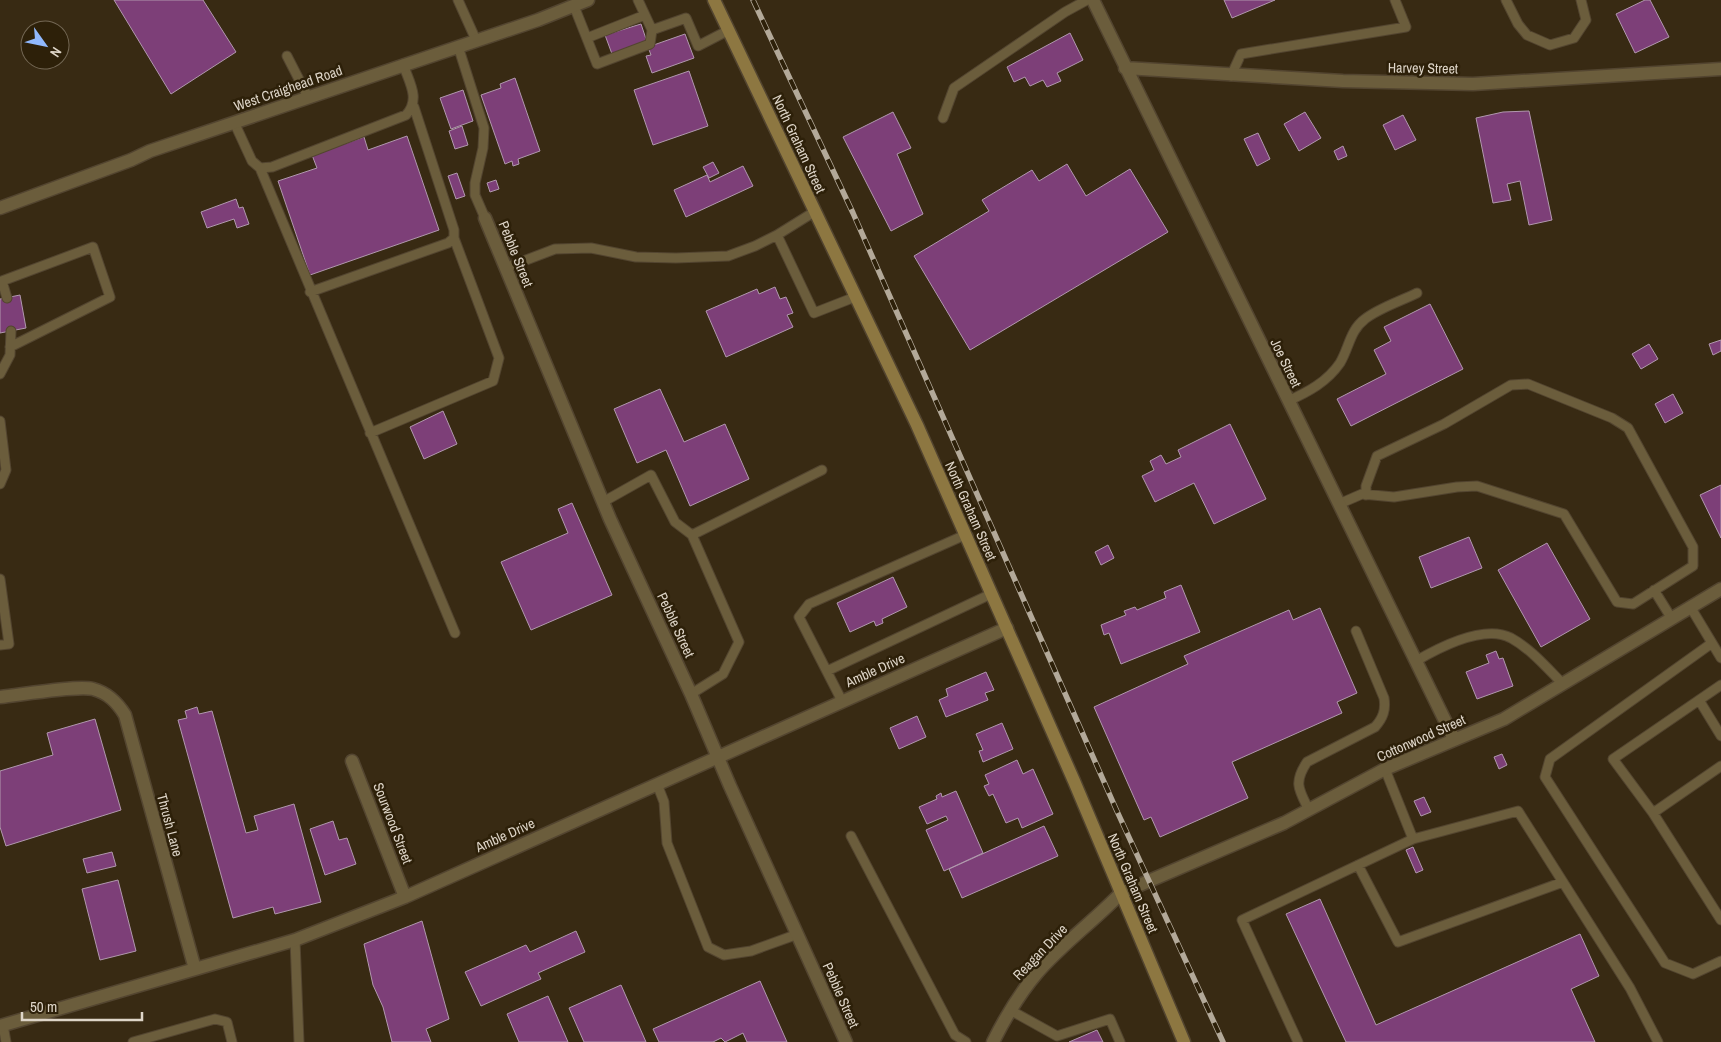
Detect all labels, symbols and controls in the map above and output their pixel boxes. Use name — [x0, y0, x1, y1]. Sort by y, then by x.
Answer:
north arrow — [20, 20, 70, 70]
text: N — [46, 44, 66, 60]
street label: Harvey Street — [1388, 58, 1458, 78]
street label: West Craighead Road — [231, 61, 345, 115]
street label: North Graham Street — [768, 92, 830, 196]
street label: Pebble Street — [495, 218, 537, 290]
street label: Joe Street — [1266, 336, 1306, 390]
street label: North Graham Street — [941, 459, 1001, 563]
street label: Pebble Street — [653, 590, 699, 660]
street label: Amble Drive — [842, 649, 908, 691]
street label: Cottonwood Street — [1374, 710, 1468, 766]
street label: Sourwood Street — [369, 780, 417, 866]
street label: Thrush Lane — [153, 792, 187, 858]
street label: Amble Drive — [472, 814, 538, 856]
street label: North Graham Street — [1104, 830, 1162, 936]
street label: Reagan Drive — [1009, 920, 1071, 984]
street label: Pebble Street — [819, 960, 863, 1030]
scale bar — [22, 990, 142, 1022]
text: 50 m — [30, 996, 57, 1017]

